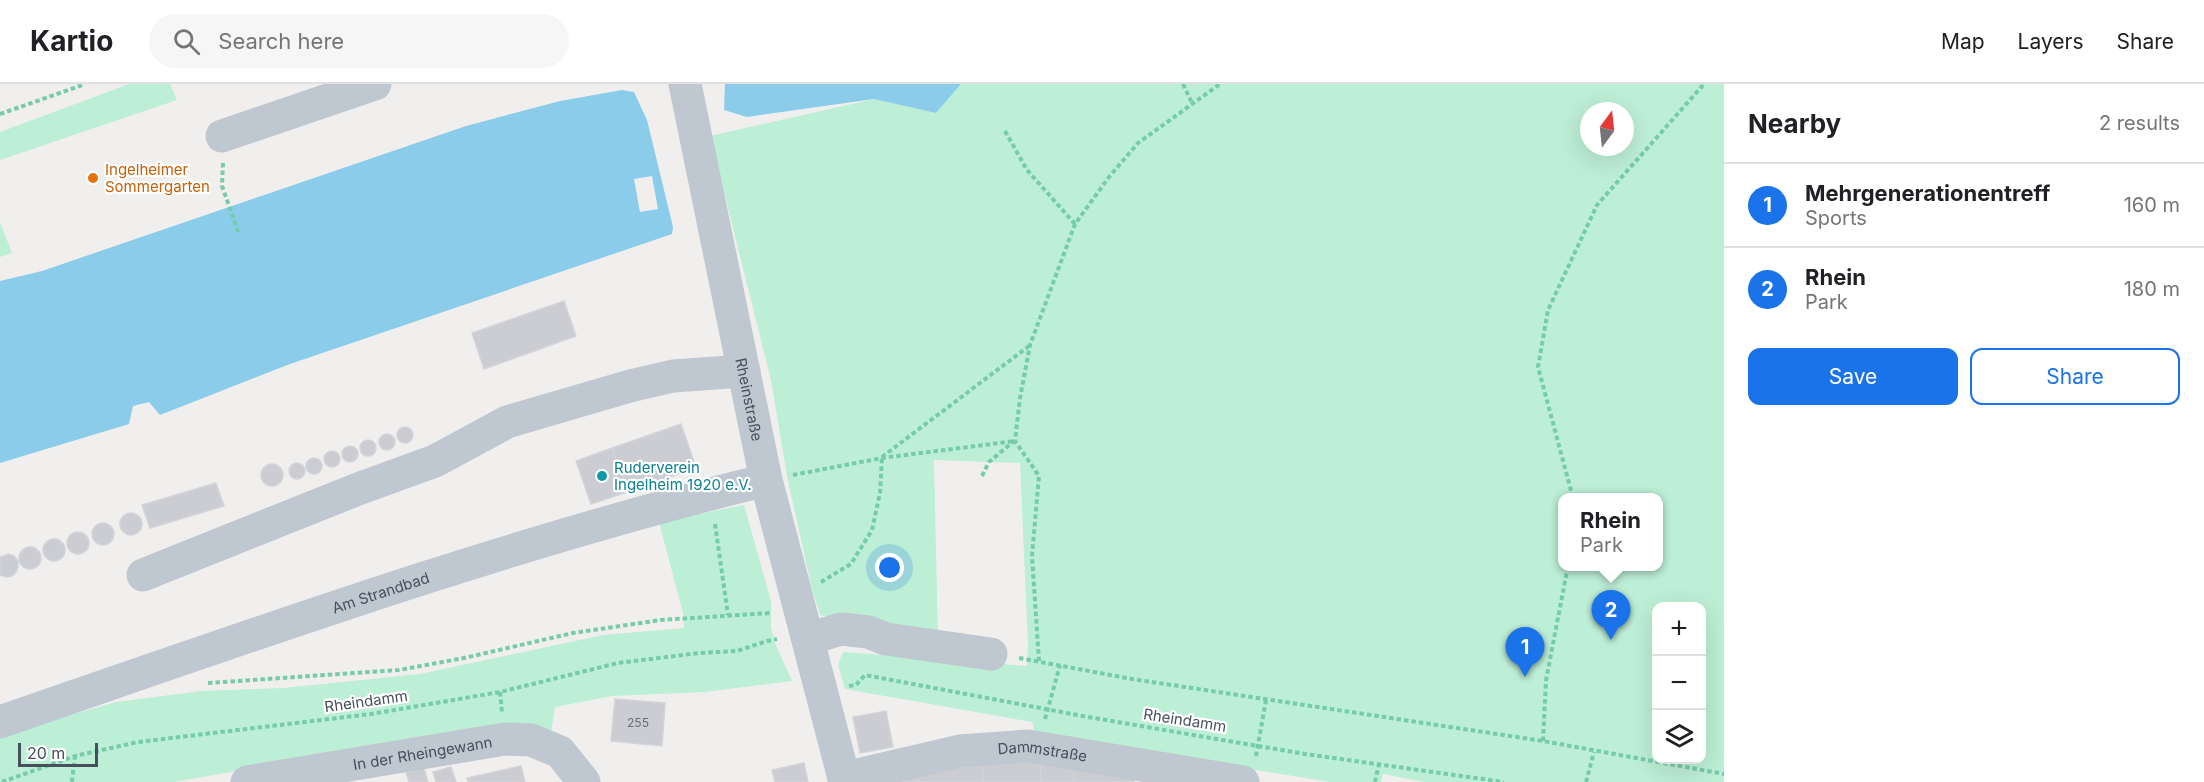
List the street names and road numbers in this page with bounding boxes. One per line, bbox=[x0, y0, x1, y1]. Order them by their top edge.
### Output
street label: Rheinstraße bbox=[732, 356, 767, 443]
street label: Am Strandbad bbox=[329, 568, 432, 617]
street label: Rheindamm bbox=[323, 686, 409, 716]
street label: Rheindamm bbox=[1142, 704, 1228, 736]
street label: In der Rheingewann bbox=[352, 732, 494, 774]
street label: Dammstraße bbox=[997, 736, 1089, 765]

